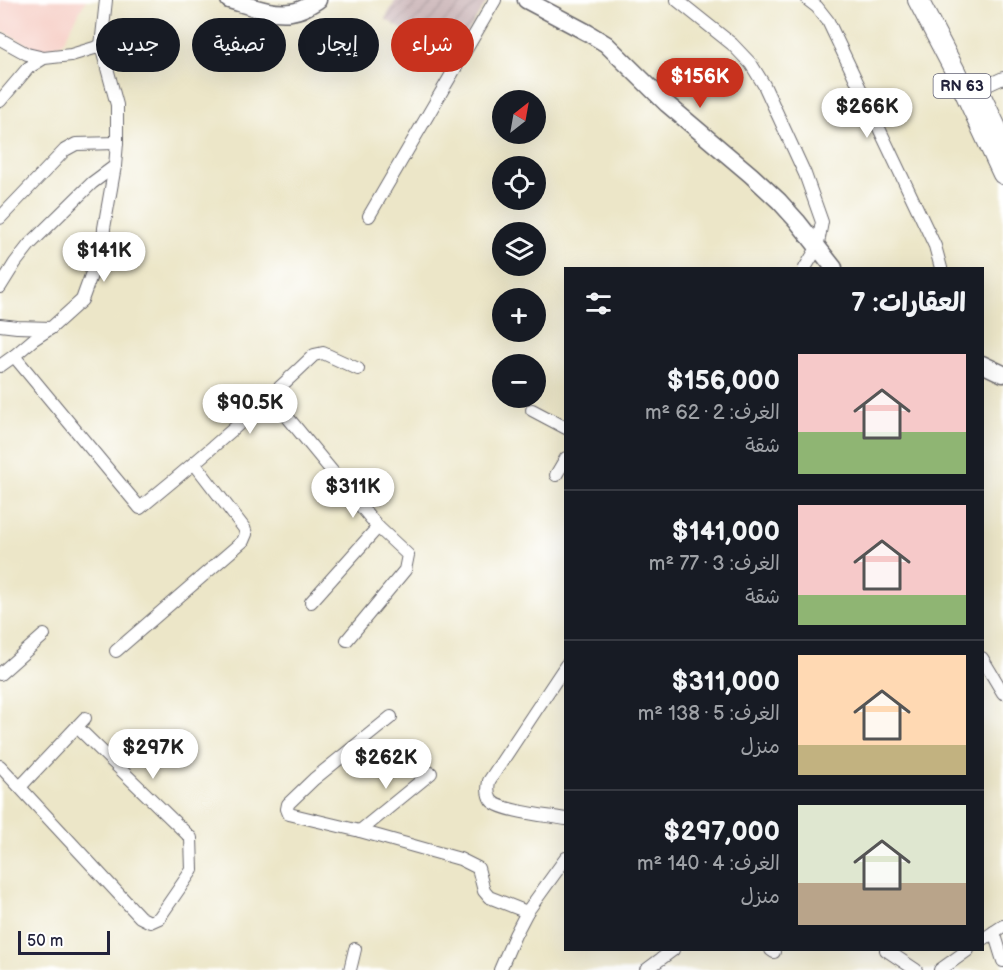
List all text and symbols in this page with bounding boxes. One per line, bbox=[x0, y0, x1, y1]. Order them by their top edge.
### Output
chip: جديد bbox=[96, 18, 180, 72]
chip: تصفية bbox=[192, 18, 286, 72]
chip: إيجار bbox=[298, 18, 379, 72]
chip: شراء bbox=[391, 18, 474, 72]
pin: $156K bbox=[658, 58, 742, 109]
text: $156K bbox=[671, 65, 729, 89]
road number: RN 63 bbox=[934, 74, 990, 98]
pin: $266K bbox=[825, 88, 909, 139]
north arrow bbox=[492, 90, 546, 144]
map controls bbox=[492, 90, 546, 408]
text: $266K bbox=[836, 95, 899, 119]
button: locate bbox=[492, 156, 546, 210]
button: layers bbox=[492, 222, 546, 276]
pin: $141K bbox=[62, 232, 146, 283]
text: $141K bbox=[77, 239, 132, 263]
icon: filters bbox=[582, 287, 615, 320]
button: + bbox=[492, 288, 546, 342]
text: العقارات: 7 bbox=[851, 288, 966, 319]
button: − bbox=[492, 354, 546, 408]
text: $156,000 bbox=[667, 366, 780, 397]
icon: home bbox=[846, 378, 918, 450]
pin: $90.5K bbox=[201, 384, 299, 435]
text: $90.5K bbox=[217, 391, 283, 415]
text: الغرف: 2 · 62 m² bbox=[645, 401, 780, 425]
text: شقة bbox=[745, 434, 780, 458]
pin: $311K bbox=[311, 468, 395, 519]
text: $311K bbox=[325, 475, 381, 499]
text: $141,000 bbox=[672, 517, 780, 548]
icon: home bbox=[846, 529, 918, 601]
text: الغرف: 3 · 77 m² bbox=[649, 552, 780, 576]
text: شقة bbox=[745, 585, 780, 609]
text: $311,000 bbox=[671, 667, 780, 698]
icon: home bbox=[846, 679, 918, 751]
text: الغرف: 5 · 138 m² bbox=[638, 702, 780, 726]
pin: $297K bbox=[111, 729, 195, 780]
text: منزل bbox=[741, 735, 780, 759]
text: $297K bbox=[122, 736, 184, 760]
pin: $262K bbox=[344, 739, 428, 790]
text: $262K bbox=[355, 746, 417, 770]
text: $297,000 bbox=[663, 817, 780, 848]
icon: home bbox=[846, 829, 918, 901]
text: الغرف: 4 · 140 m² bbox=[637, 852, 780, 876]
text: منزل bbox=[741, 885, 780, 909]
scale bar bbox=[18, 928, 110, 956]
text: 50 m bbox=[27, 932, 63, 951]

